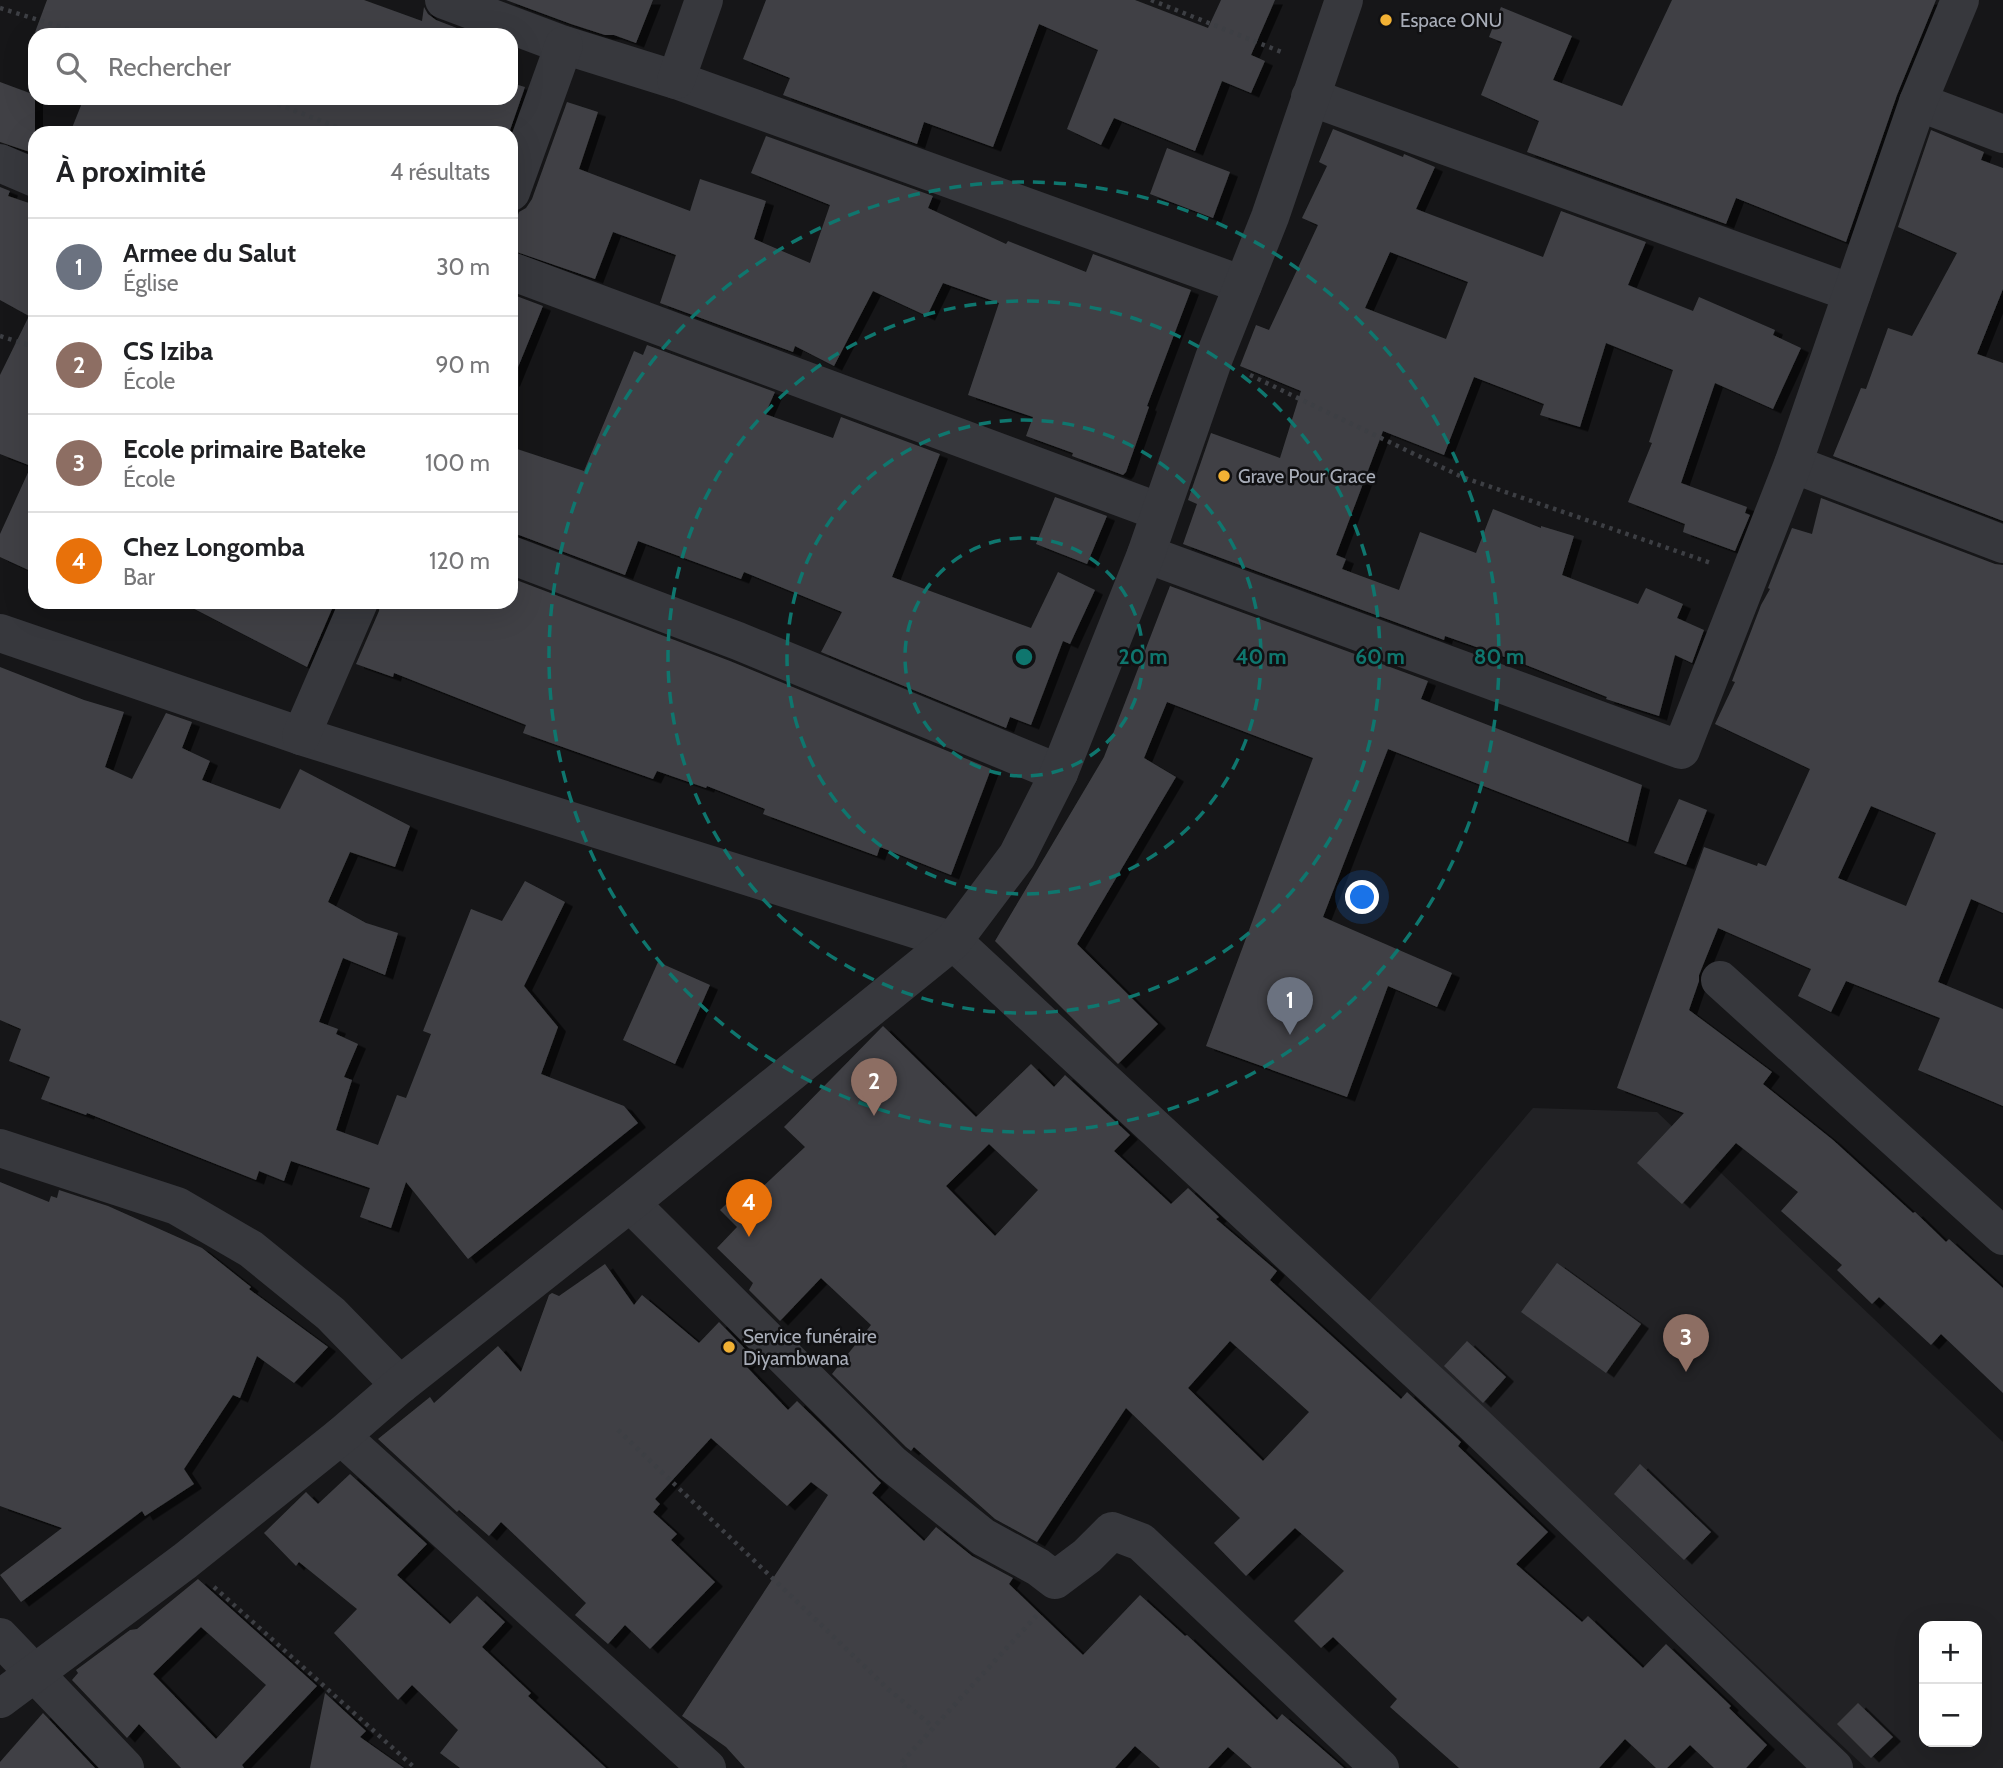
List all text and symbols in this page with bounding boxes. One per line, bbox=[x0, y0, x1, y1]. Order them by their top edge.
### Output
place label: Espace ONU bbox=[1400, 9, 1502, 32]
marker: Espace ONU bbox=[1378, 12, 1394, 28]
search box bbox=[28, 28, 518, 105]
icon: search bbox=[52, 48, 90, 86]
text: Rechercher bbox=[108, 51, 231, 83]
text: À proximité bbox=[56, 153, 206, 190]
text: 4 résultats bbox=[390, 158, 490, 186]
text: Armee du Salut bbox=[123, 237, 296, 269]
text: 1 bbox=[75, 253, 83, 281]
text: 30 m bbox=[436, 253, 490, 281]
text: Église bbox=[123, 269, 178, 297]
text: CS Iziba bbox=[123, 335, 213, 367]
text: 2 bbox=[73, 351, 85, 379]
text: 90 m bbox=[436, 351, 490, 379]
text: École bbox=[123, 367, 175, 395]
text: Ecole primaire Bateke bbox=[123, 433, 366, 465]
text: 3 bbox=[73, 449, 85, 477]
text: 100 m bbox=[425, 449, 490, 477]
text: École bbox=[123, 465, 175, 493]
place label: Grave Pour Grace bbox=[1238, 465, 1376, 488]
marker: Grave Pour Grace bbox=[1216, 468, 1232, 484]
text: Chez Longomba bbox=[123, 531, 305, 563]
text: 4 bbox=[72, 547, 86, 575]
text: 120 m bbox=[429, 547, 490, 575]
text: Bar bbox=[123, 563, 155, 591]
text: 20 m bbox=[1119, 644, 1167, 669]
text: 40 m bbox=[1236, 644, 1286, 669]
text: 60 m bbox=[1355, 644, 1405, 669]
text: 80 m bbox=[1474, 644, 1524, 669]
centre of rings bbox=[1012, 645, 1036, 669]
your location bbox=[1345, 880, 1379, 914]
pin: 1 bbox=[1267, 977, 1313, 1035]
pin: 2 bbox=[851, 1058, 897, 1116]
pin: 4 bbox=[726, 1179, 772, 1237]
pin: 3 bbox=[1663, 1314, 1709, 1372]
place label: Service funéraire Diyambwana bbox=[743, 1325, 877, 1370]
marker: Service funéraire Diyambwana bbox=[721, 1339, 737, 1355]
map controls bbox=[1919, 1621, 1982, 1747]
button: + bbox=[1919, 1621, 1982, 1684]
button: − bbox=[1919, 1684, 1982, 1747]

